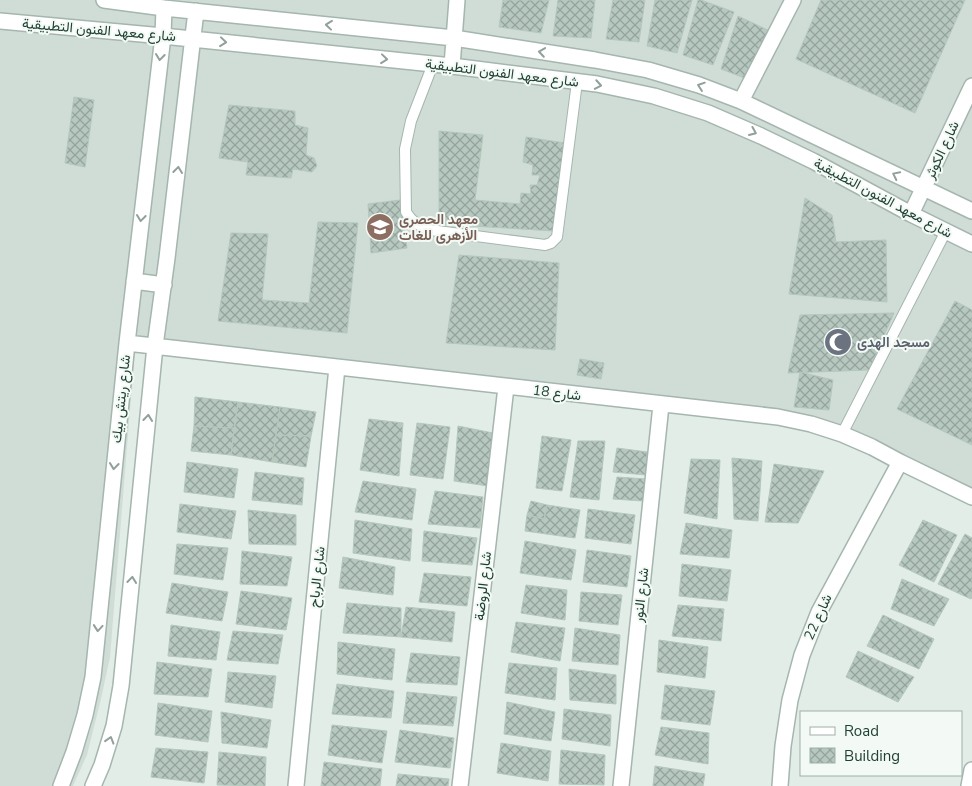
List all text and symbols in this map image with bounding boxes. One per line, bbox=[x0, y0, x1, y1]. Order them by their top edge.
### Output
street label: شارع معهد الفنون التطبيقية bbox=[21, 14, 177, 47]
one-way arrow bbox=[325, 20, 333, 31]
one-way arrow bbox=[219, 36, 227, 47]
one-way arrow bbox=[538, 48, 547, 58]
one-way arrow bbox=[155, 53, 166, 61]
one-way arrow bbox=[381, 53, 389, 64]
street label: شارع معهد الفنون التطبيقية bbox=[424, 54, 580, 93]
one-way arrow bbox=[593, 79, 602, 89]
one-way arrow bbox=[697, 82, 706, 92]
street label: شارع الكوثر bbox=[920, 118, 965, 183]
one-way arrow bbox=[748, 126, 757, 136]
street label: شارع معهد الفنون التطبيقية bbox=[810, 153, 956, 244]
one-way arrow bbox=[172, 166, 183, 174]
one-way arrow bbox=[892, 171, 901, 182]
place label: معهد الحصرى الأزهرى للغات bbox=[399, 210, 478, 245]
school or university icon: معهد الحصرى الأزهرى للغات bbox=[365, 212, 395, 242]
one-way arrow bbox=[136, 214, 147, 222]
mosque icon: مسجد الهدى bbox=[823, 327, 853, 357]
place label: مسجد الهدى bbox=[857, 333, 930, 352]
street label: شارع ريتش بيك bbox=[107, 354, 136, 444]
street label: شارع 18 bbox=[532, 381, 582, 406]
one-way arrow bbox=[142, 414, 153, 422]
one-way arrow bbox=[109, 463, 120, 471]
street label: شارع الرباح bbox=[304, 546, 331, 609]
street label: شارع الروضة bbox=[470, 550, 497, 622]
street label: شارع النور bbox=[629, 567, 654, 624]
one-way arrow bbox=[126, 575, 137, 583]
street label: شارع 22 bbox=[799, 591, 837, 643]
one-way arrow bbox=[92, 624, 103, 632]
legend bbox=[800, 711, 962, 776]
text: Road bbox=[844, 721, 879, 741]
one-way arrow bbox=[104, 737, 114, 745]
text: Building bbox=[844, 746, 900, 766]

